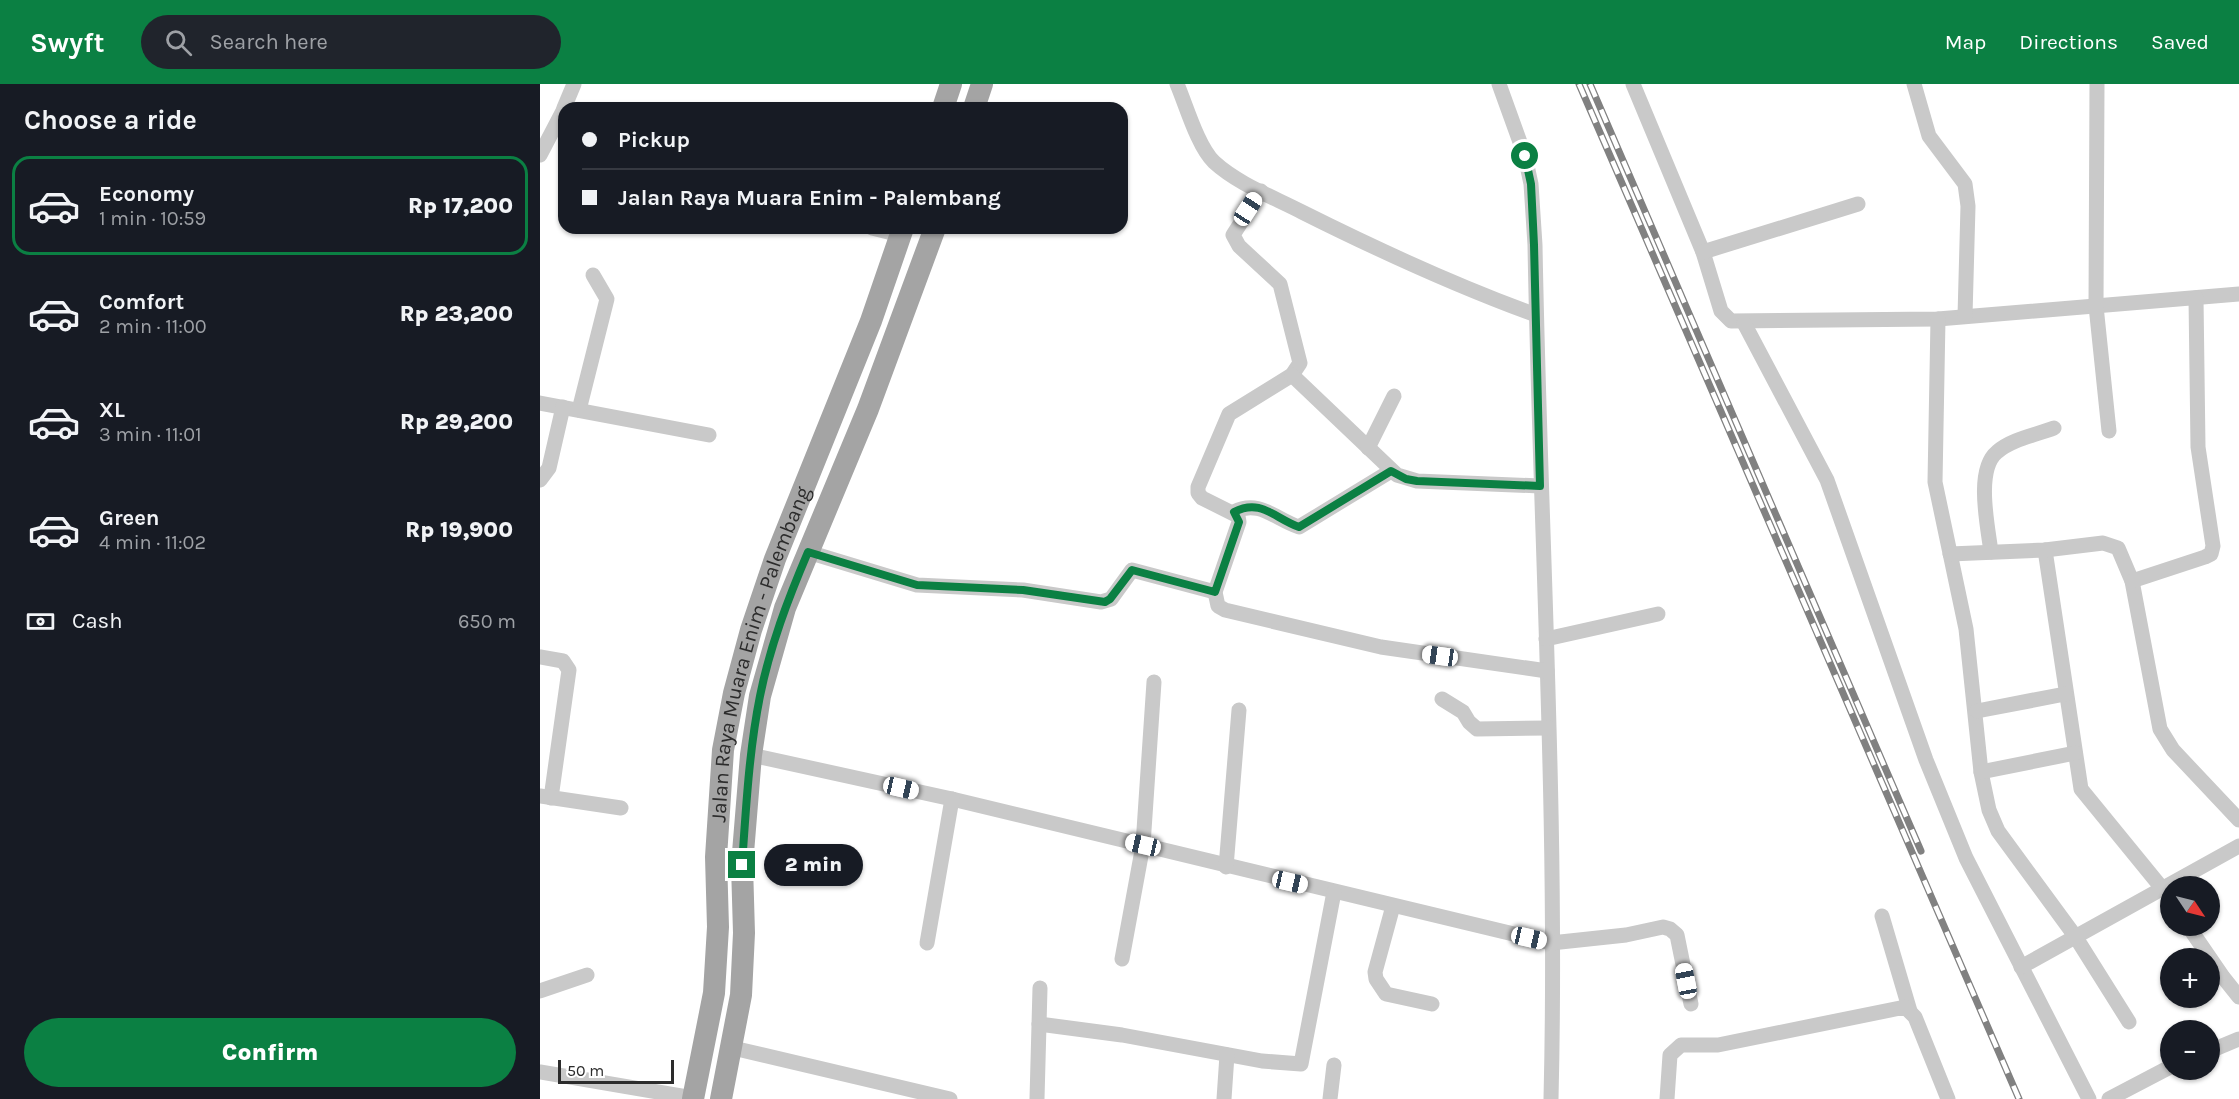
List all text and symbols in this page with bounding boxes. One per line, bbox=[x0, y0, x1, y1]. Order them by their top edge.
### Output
search box bbox=[141, 15, 561, 69]
text: Swyft bbox=[30, 26, 105, 59]
icon: search bbox=[162, 26, 195, 59]
text: Search here bbox=[210, 29, 328, 55]
text: Map bbox=[1945, 30, 1986, 54]
text: Directions bbox=[2019, 30, 2118, 54]
text: Saved bbox=[2151, 30, 2209, 54]
text: Choose a ride bbox=[24, 104, 197, 136]
text: Pickup bbox=[618, 127, 690, 153]
route start bbox=[1511, 142, 1538, 169]
icon: car bbox=[27, 179, 81, 233]
text: Economy bbox=[99, 181, 194, 207]
text: Jalan Raya Muara Enim - Palembang bbox=[618, 185, 1001, 211]
car bbox=[1231, 189, 1265, 229]
text: Rp 17,200 bbox=[408, 193, 513, 219]
text: 1 min · 10:59 bbox=[99, 207, 206, 230]
icon: car bbox=[27, 287, 81, 341]
text: Comfort bbox=[99, 289, 184, 315]
text: Rp 23,200 bbox=[400, 301, 513, 327]
text: 2 min · 11:00 bbox=[99, 315, 207, 338]
icon: car bbox=[27, 395, 81, 449]
text: XL bbox=[99, 397, 125, 423]
text: Rp 29,200 bbox=[400, 409, 513, 435]
text: 3 min · 11:01 bbox=[99, 423, 202, 446]
street label: Jalan Raya Muara Enim - Palembang bbox=[706, 483, 815, 823]
icon: car bbox=[27, 503, 81, 557]
text: Green bbox=[99, 505, 160, 531]
text: Rp 19,900 bbox=[405, 517, 513, 543]
text: 4 min · 11:02 bbox=[99, 531, 206, 554]
icon: cash bbox=[24, 605, 57, 638]
text: Cash bbox=[72, 608, 122, 634]
text: 650 m bbox=[458, 610, 516, 633]
car bbox=[1421, 645, 1459, 667]
car bbox=[881, 775, 921, 801]
car bbox=[1123, 832, 1163, 858]
callout: 2 min bbox=[763, 844, 862, 886]
route end bbox=[728, 851, 755, 878]
text: 2 min bbox=[785, 853, 842, 876]
car bbox=[1270, 869, 1310, 895]
north arrow bbox=[2160, 876, 2220, 936]
map controls bbox=[2160, 876, 2220, 1080]
car bbox=[1509, 925, 1549, 951]
button: + bbox=[2160, 948, 2220, 1008]
car bbox=[1674, 962, 1698, 1000]
button: Confirm bbox=[24, 1018, 516, 1087]
button: − bbox=[2160, 1020, 2220, 1080]
scale bar bbox=[558, 1057, 674, 1084]
text: 50 m bbox=[567, 1061, 604, 1080]

